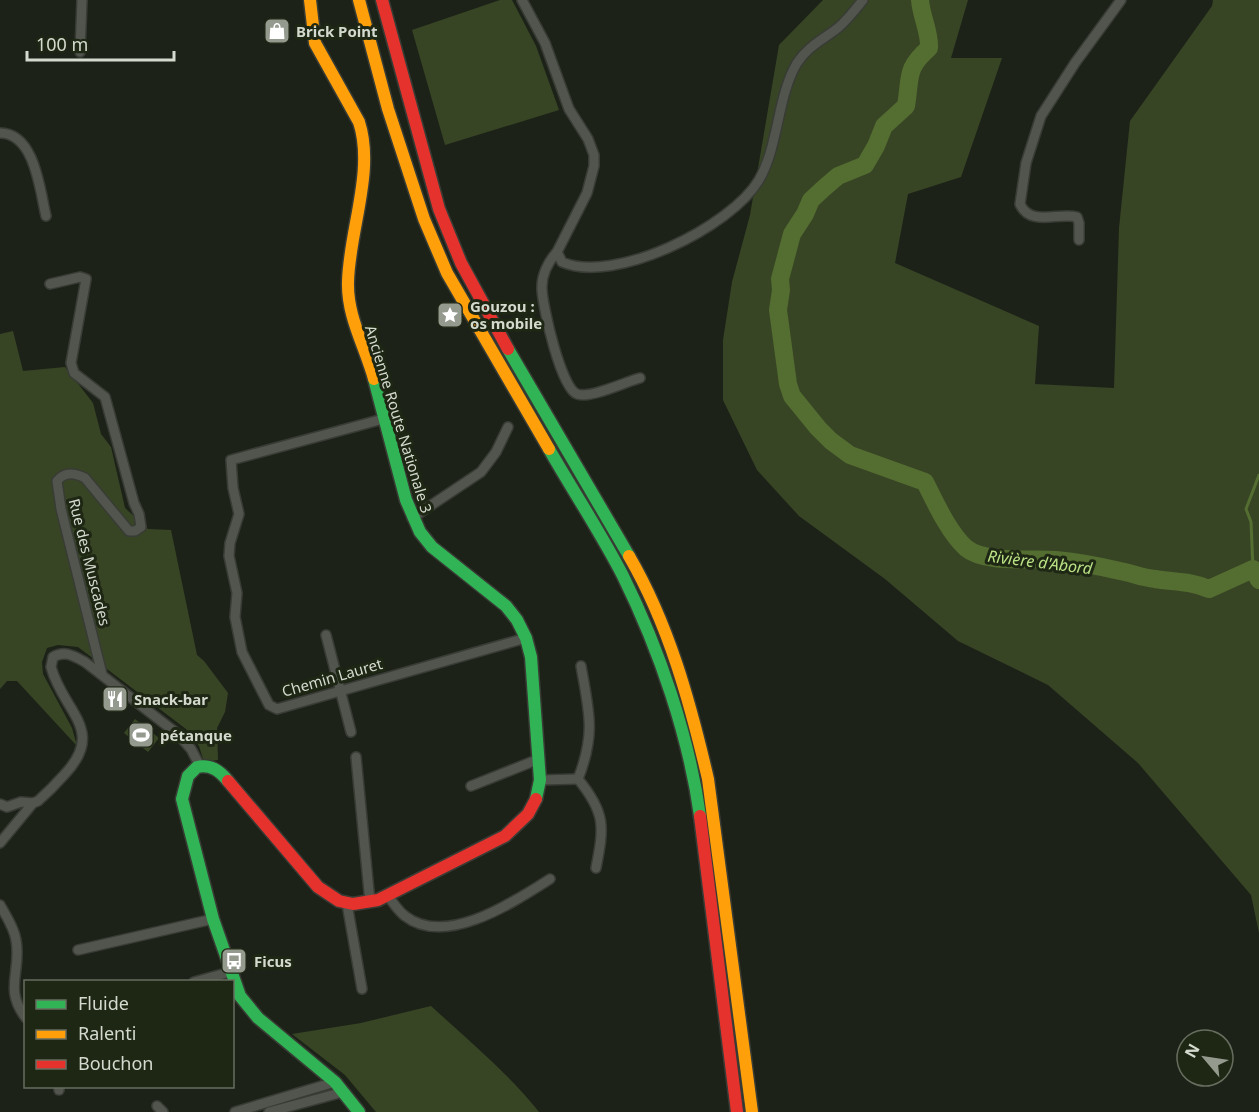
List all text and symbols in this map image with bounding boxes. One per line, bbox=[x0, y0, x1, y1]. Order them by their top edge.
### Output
shop icon: Brick Point bbox=[262, 16, 292, 46]
place label: Brick Point bbox=[296, 21, 378, 41]
scale bar bbox=[27, 24, 174, 62]
text: 100 m bbox=[36, 32, 88, 56]
place label: Gouzou : os mobile bbox=[470, 296, 542, 333]
place icon: Gouzou : os mobile bbox=[435, 300, 465, 330]
street label: Ancienne Route Nationale 3 bbox=[361, 323, 437, 515]
street label: Rue des Muscades bbox=[65, 496, 115, 628]
water label: Rivière d'Abord bbox=[986, 545, 1094, 579]
street label: Chemin Lauret bbox=[279, 653, 385, 701]
restaurant icon: Snack-bar bbox=[100, 684, 130, 714]
place label: Snack-bar bbox=[134, 689, 208, 709]
sports icon: pétanque bbox=[126, 720, 156, 750]
place label: pétanque bbox=[160, 725, 232, 745]
bus stop icon: Ficus bbox=[219, 946, 249, 976]
place label: Ficus bbox=[254, 951, 292, 971]
legend bbox=[24, 980, 234, 1088]
text: Fluide bbox=[78, 991, 129, 1015]
text: Ralenti bbox=[78, 1021, 136, 1045]
north arrow bbox=[1175, 1028, 1235, 1088]
text: N bbox=[1179, 1040, 1205, 1062]
text: Bouchon bbox=[78, 1051, 154, 1075]

